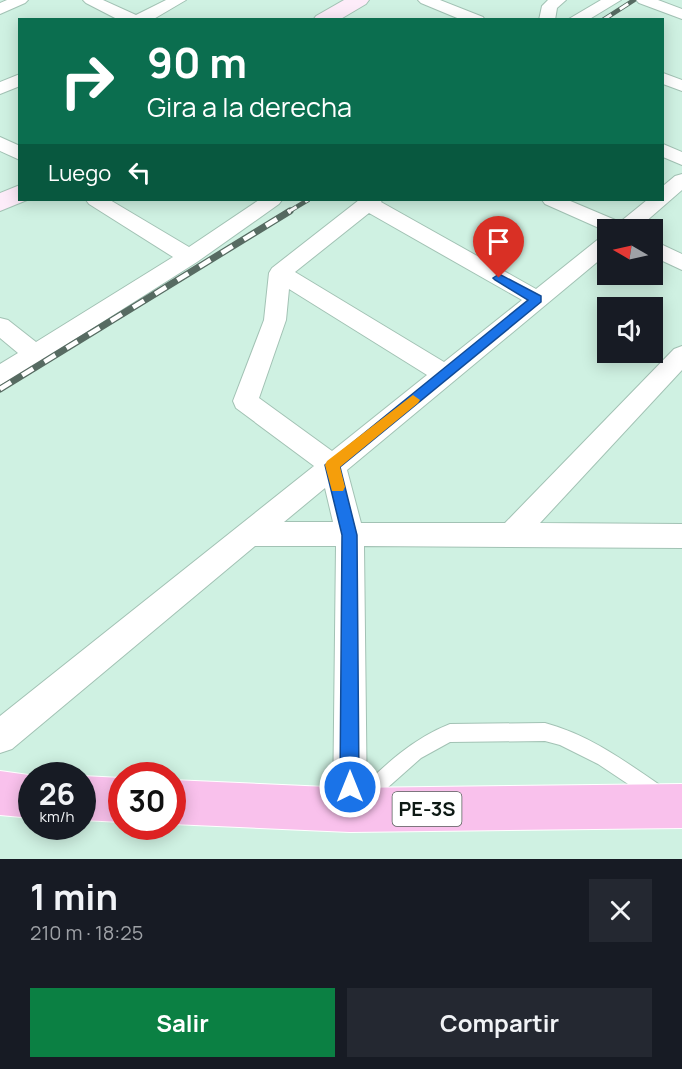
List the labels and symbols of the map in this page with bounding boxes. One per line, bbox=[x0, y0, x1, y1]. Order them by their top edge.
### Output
pin bbox=[473, 216, 524, 278]
north arrow bbox=[597, 219, 663, 285]
position arrow bbox=[318, 755, 382, 819]
speed limit sign: 30 bbox=[108, 762, 186, 840]
road number: PE-3S bbox=[392, 792, 462, 826]

